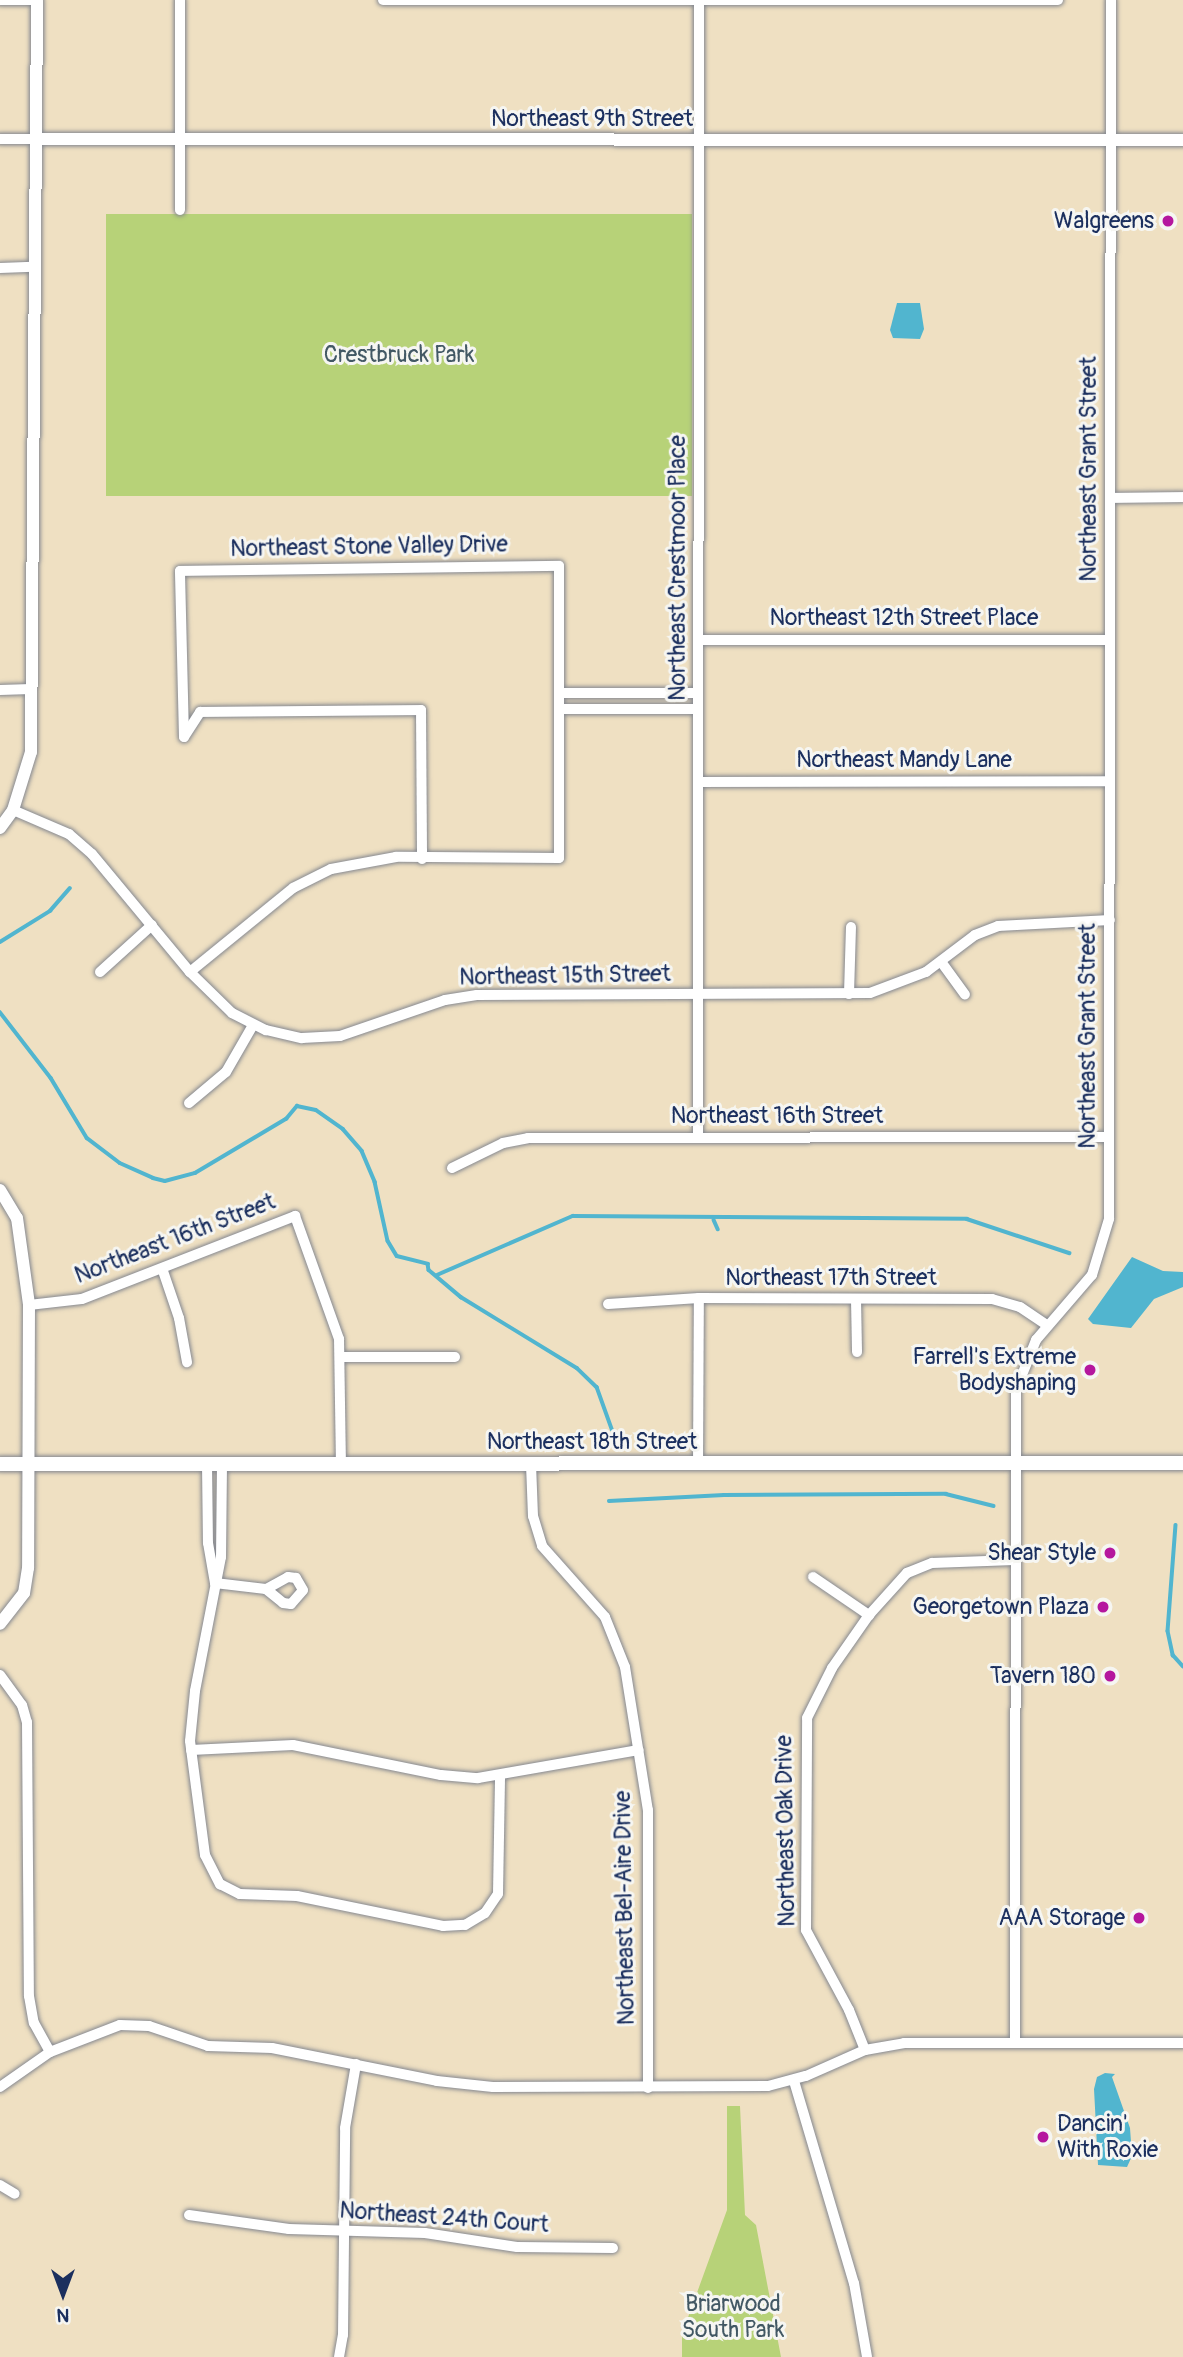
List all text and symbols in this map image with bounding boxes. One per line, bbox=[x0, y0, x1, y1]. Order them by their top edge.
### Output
street label: Northeast 9th Street bbox=[491, 105, 693, 133]
place label: Walgreens bbox=[1054, 207, 1154, 235]
marker: Walgreens bbox=[1160, 213, 1176, 229]
park label: Crestbruck Park bbox=[324, 341, 474, 369]
street label: Northeast Grant Street bbox=[1075, 356, 1103, 582]
street label: Northeast Crestmoor Place bbox=[664, 435, 692, 701]
street label: Northeast Stone Valley Drive bbox=[230, 531, 508, 563]
street label: Northeast 12th Street Place bbox=[770, 604, 1038, 632]
street label: Northeast Mandy Lane bbox=[796, 746, 1012, 774]
street label: Northeast Grant Street bbox=[1074, 923, 1102, 1149]
street label: Northeast 15th Street bbox=[459, 960, 671, 992]
street label: Northeast 16th Street bbox=[671, 1102, 883, 1130]
street label: Northeast 16th Street bbox=[71, 1188, 279, 1290]
street label: Northeast 17th Street bbox=[725, 1264, 937, 1292]
place label: Farrell's Extreme Bodyshaping bbox=[913, 1343, 1076, 1397]
marker: Farrell's Extreme Bodyshaping bbox=[1082, 1362, 1098, 1378]
street label: Northeast 18th Street bbox=[487, 1428, 697, 1456]
place label: Shear Style bbox=[987, 1539, 1096, 1567]
marker: Shear Style bbox=[1102, 1545, 1118, 1561]
place label: Georgetown Plaza bbox=[912, 1593, 1089, 1621]
marker: Georgetown Plaza bbox=[1095, 1599, 1111, 1615]
place label: Tavern 180 bbox=[990, 1662, 1096, 1690]
marker: Tavern 180 bbox=[1102, 1668, 1118, 1684]
street label: Northeast Oak Drive bbox=[771, 1735, 801, 1927]
street label: Northeast Bel-Aire Drive bbox=[609, 1790, 641, 2026]
place label: AAA Storage bbox=[998, 1904, 1125, 1932]
marker: AAA Storage bbox=[1131, 1910, 1147, 1926]
place label: Dancin' With Roxie bbox=[1057, 2110, 1158, 2164]
marker: Dancin' With Roxie bbox=[1035, 2129, 1051, 2145]
street label: Northeast 24th Court bbox=[339, 2197, 549, 2239]
north arrow bbox=[28, 2259, 98, 2329]
park label: Briarwood South Park bbox=[682, 2290, 784, 2344]
text: N bbox=[57, 2303, 69, 2327]

